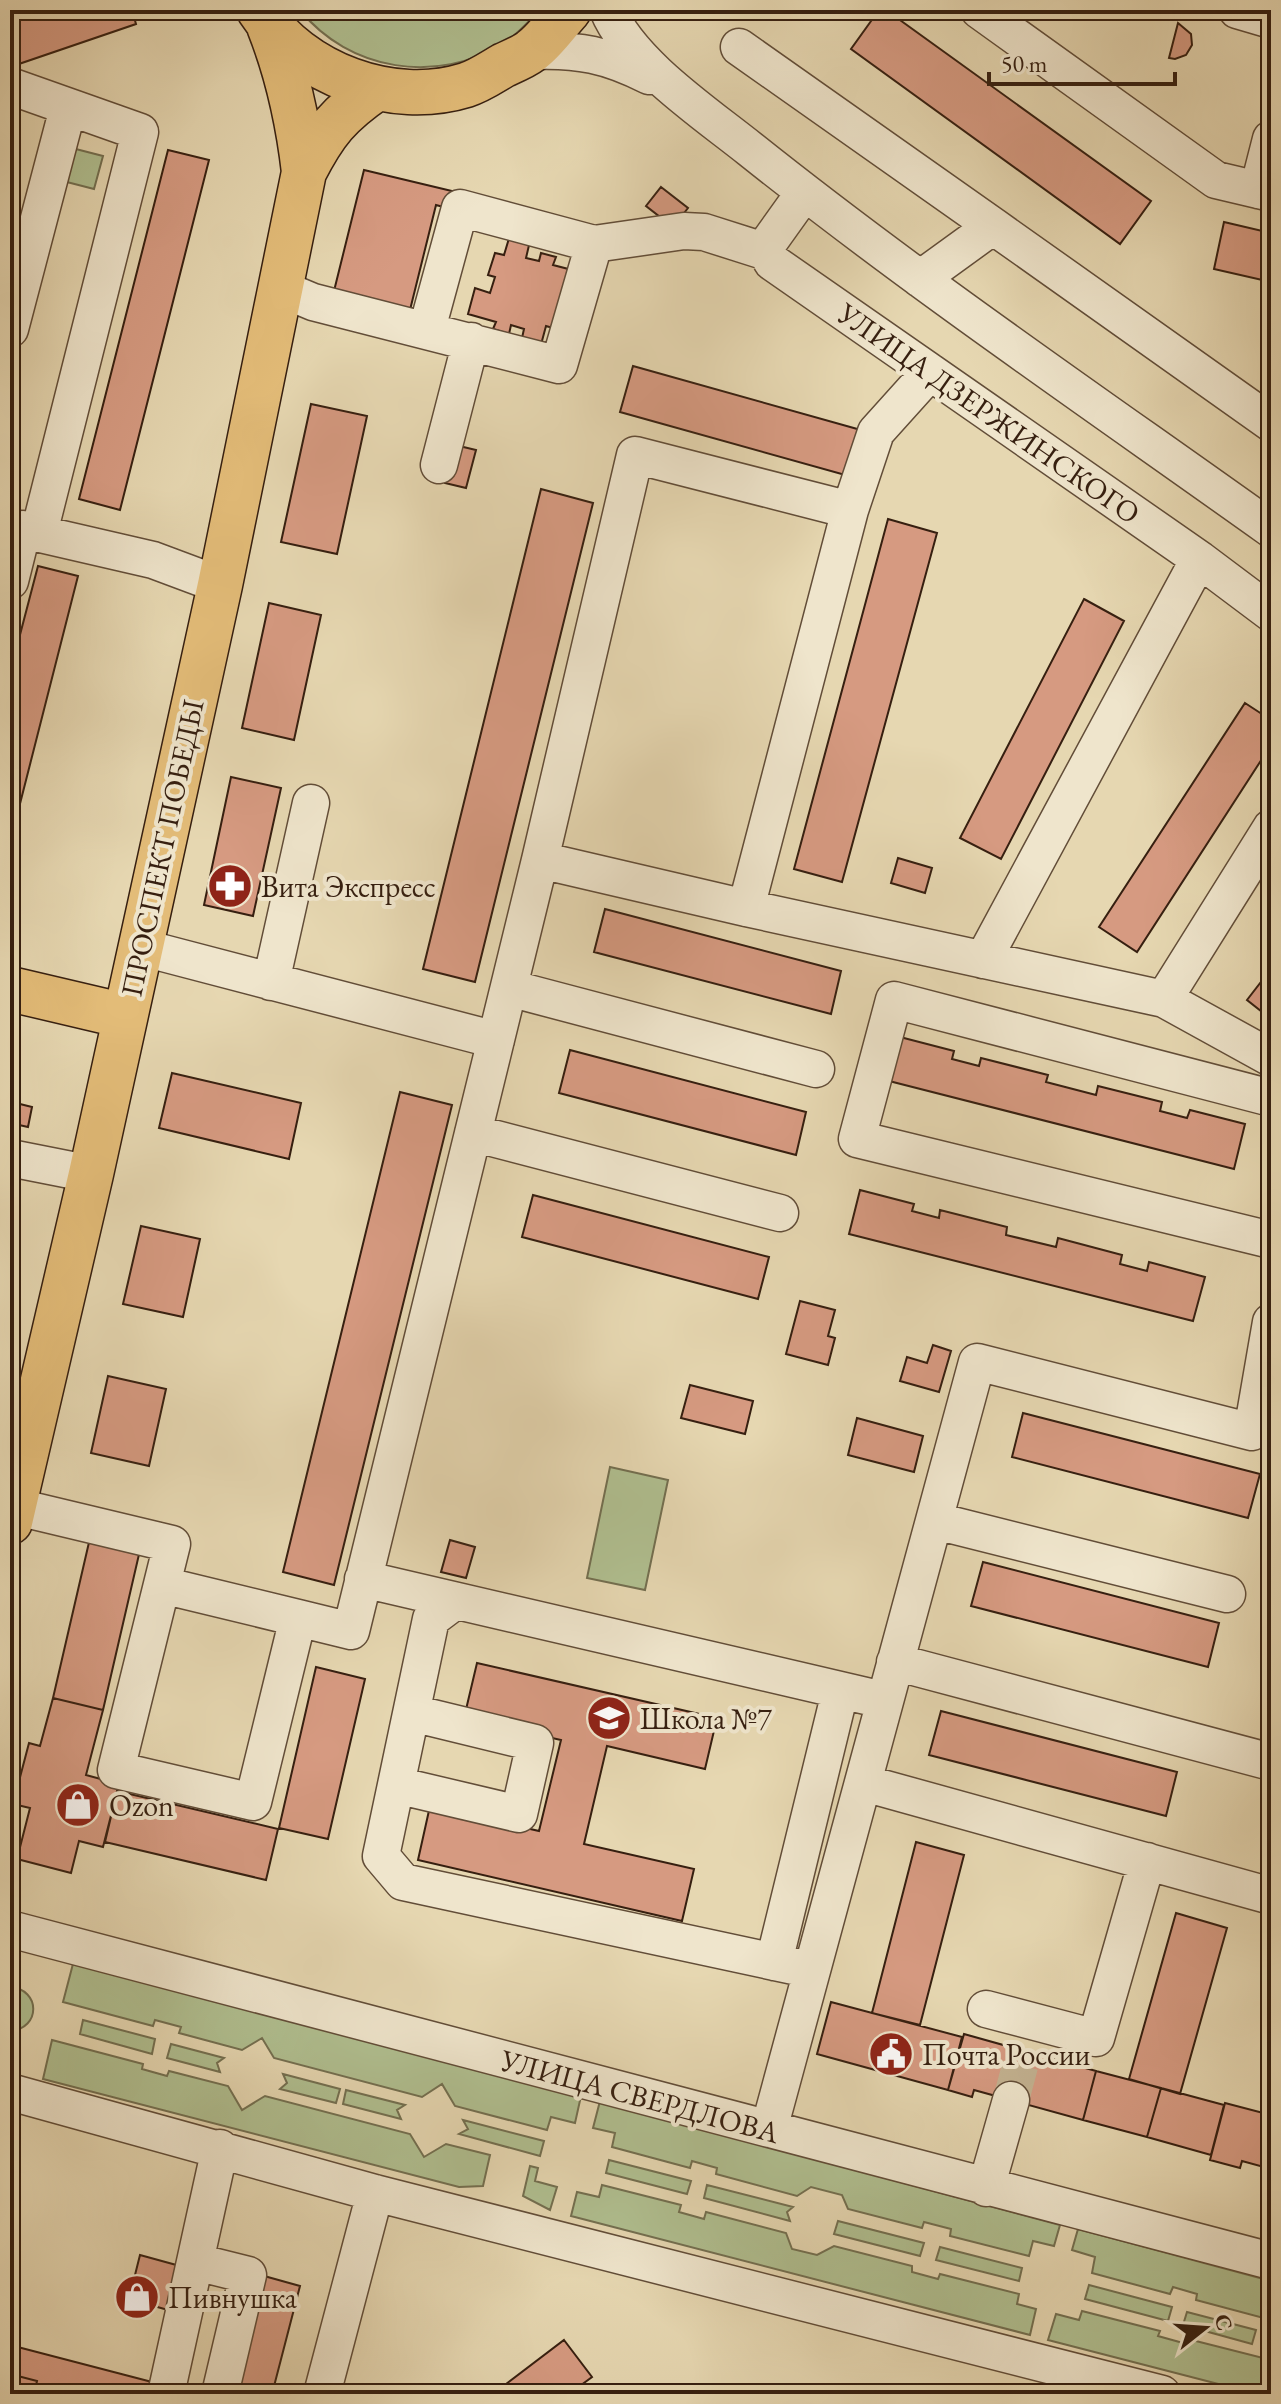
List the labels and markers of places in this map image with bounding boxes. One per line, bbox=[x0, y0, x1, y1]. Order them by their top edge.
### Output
pharmacy icon: Вита Экспресс bbox=[206, 862, 254, 910]
place label: Вита Экспресс bbox=[261, 867, 436, 906]
school or university icon: Школа №7 bbox=[585, 1694, 633, 1742]
place label: Школа №7 bbox=[640, 1699, 772, 1738]
shop icon: Ozon bbox=[54, 1781, 102, 1829]
place label: Ozon bbox=[109, 1786, 174, 1825]
public building icon: Почта России bbox=[867, 2030, 915, 2078]
place label: Почта России bbox=[922, 2035, 1091, 2074]
shop icon: Пивнушка bbox=[113, 2273, 161, 2321]
place label: Пивнушка bbox=[168, 2278, 297, 2317]

